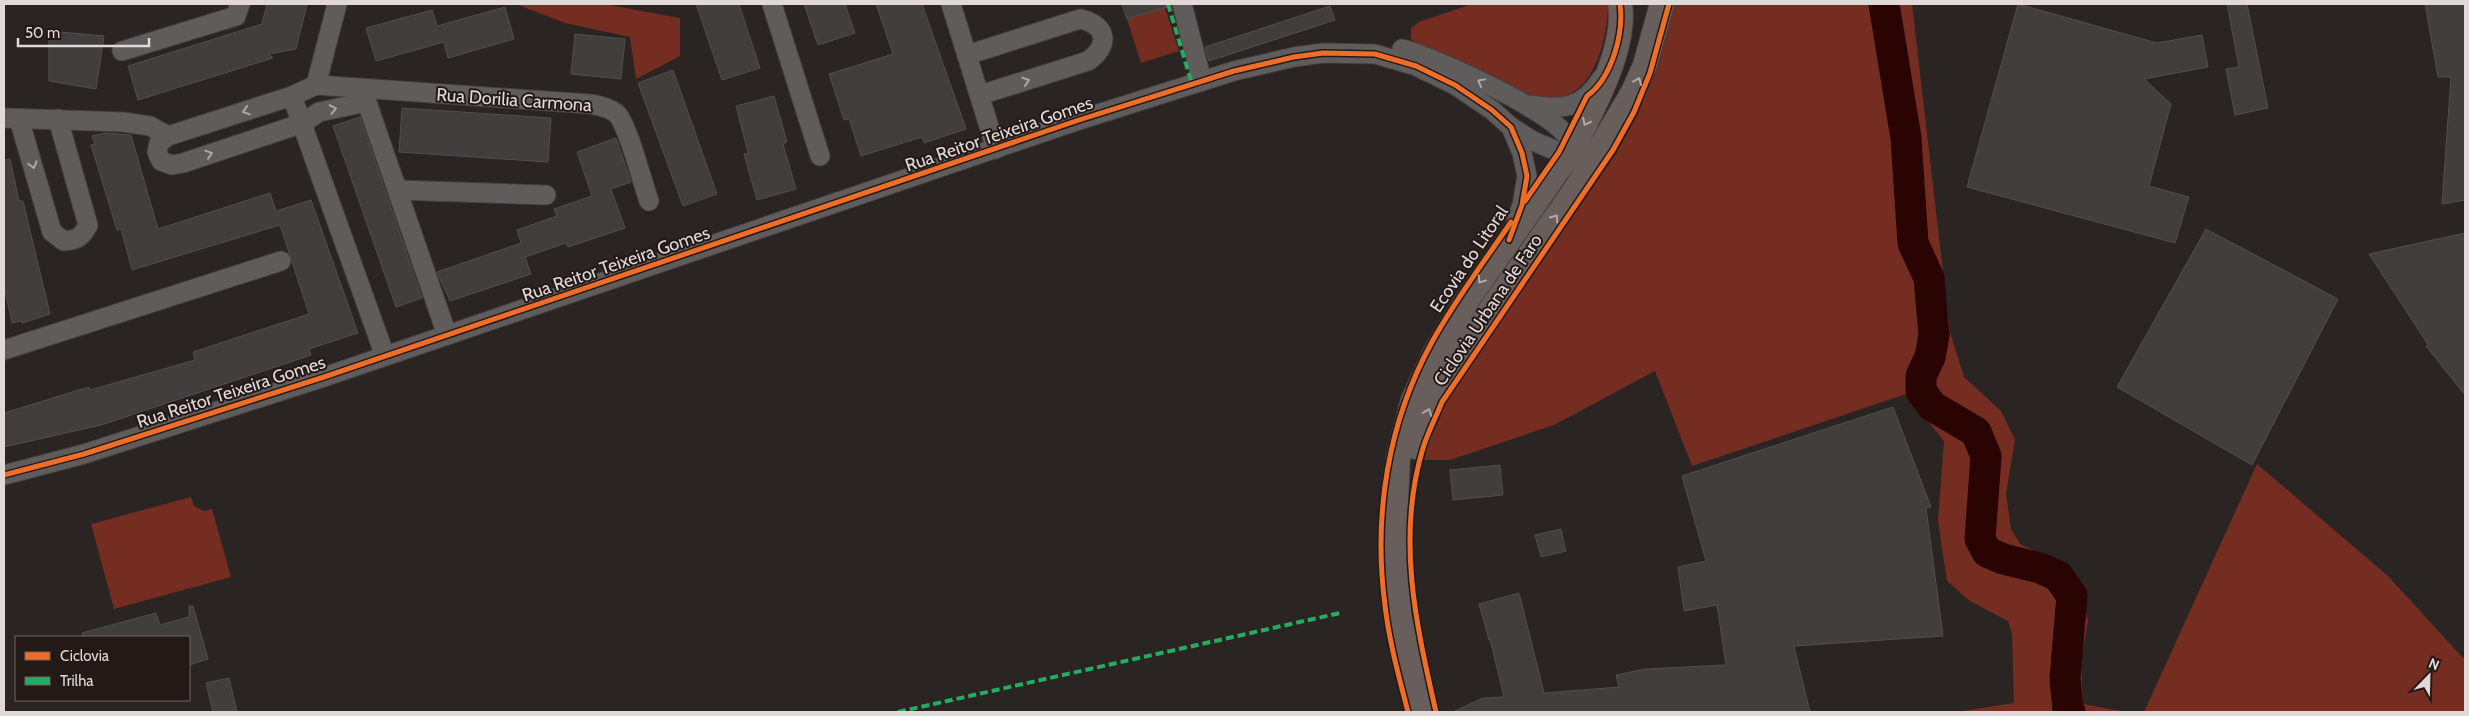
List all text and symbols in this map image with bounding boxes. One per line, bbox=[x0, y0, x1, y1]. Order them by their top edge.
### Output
scale bar bbox=[18, 15, 149, 47]
text: 50 m bbox=[25, 24, 60, 42]
one-way arrow bbox=[1021, 76, 1030, 86]
one-way arrow bbox=[1632, 77, 1642, 86]
one-way arrow bbox=[1477, 78, 1486, 88]
street label: Rua Dorilia Carmona bbox=[436, 84, 593, 116]
street label: Rua Reitor Teixeira Gomes bbox=[902, 92, 1096, 176]
one-way arrow bbox=[329, 104, 338, 115]
one-way arrow bbox=[242, 105, 250, 115]
one-way arrow bbox=[1582, 117, 1592, 126]
one-way arrow bbox=[205, 150, 213, 160]
one-way arrow bbox=[27, 161, 37, 169]
street label: Ecovia do Litoral bbox=[1425, 201, 1513, 317]
one-way arrow bbox=[1549, 214, 1558, 224]
street label: Rua Reitor Teixeira Gomes bbox=[519, 222, 713, 306]
street label: Ciclovia Urbana de Faro bbox=[1429, 230, 1547, 390]
one-way arrow bbox=[1479, 274, 1487, 283]
street label: Rua Reitor Teixeira Gomes bbox=[134, 351, 328, 433]
one-way arrow bbox=[1422, 409, 1432, 417]
legend bbox=[15, 636, 190, 701]
text: Ciclovia bbox=[60, 647, 110, 665]
north arrow bbox=[2404, 651, 2454, 701]
text: N bbox=[2426, 654, 2442, 674]
text: Trilha bbox=[60, 672, 94, 690]

